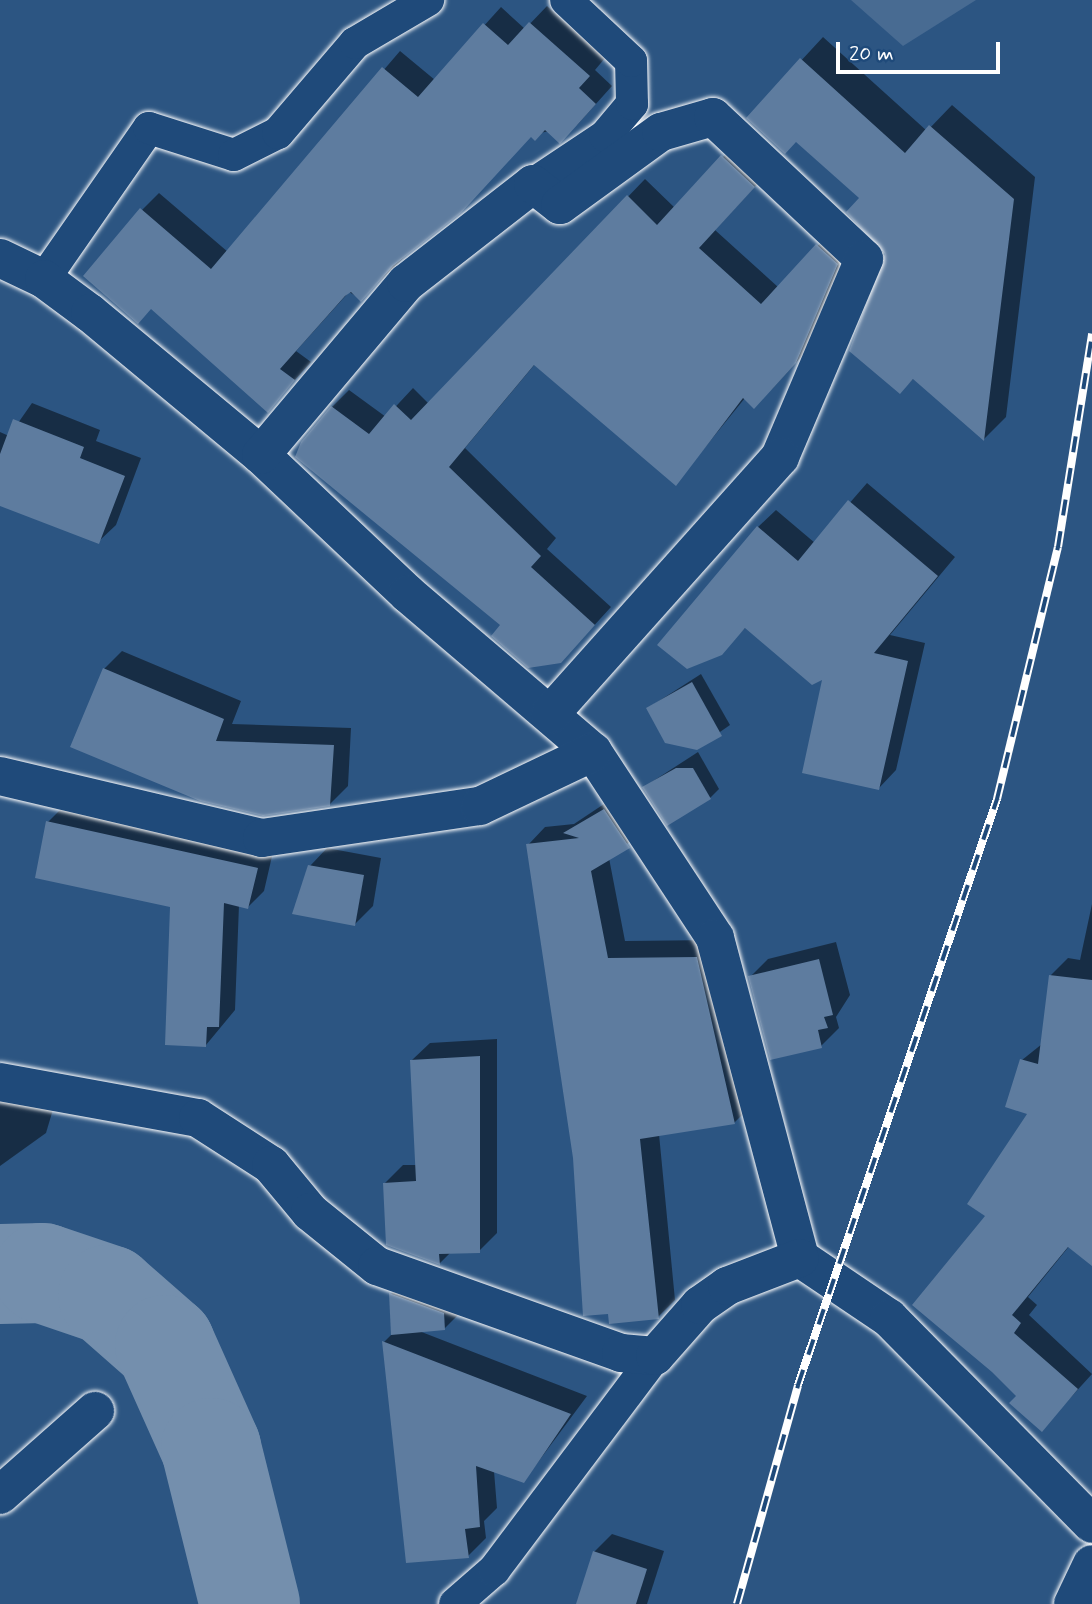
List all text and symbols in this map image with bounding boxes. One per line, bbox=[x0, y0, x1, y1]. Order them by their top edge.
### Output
scale bar bbox=[840, 28, 1004, 72]
text: 20 m bbox=[849, 40, 894, 68]

